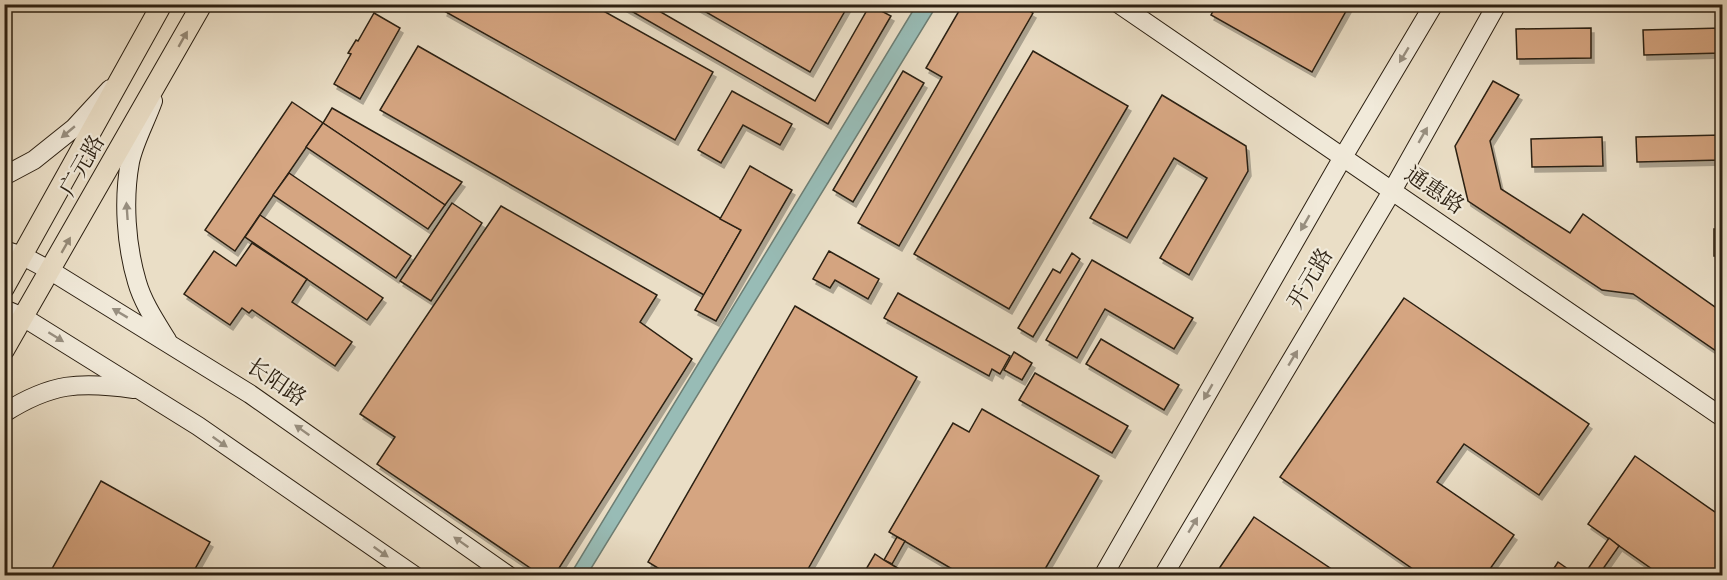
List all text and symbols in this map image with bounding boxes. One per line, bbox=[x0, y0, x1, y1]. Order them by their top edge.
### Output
one-way arrow bbox=[178, 30, 188, 47]
one-way arrow bbox=[1399, 47, 1410, 63]
one-way arrow bbox=[60, 126, 76, 139]
one-way arrow bbox=[1418, 126, 1428, 143]
street label: 广元路 bbox=[54, 130, 112, 202]
street label: 通惠路 bbox=[1399, 161, 1469, 221]
one-way arrow bbox=[123, 201, 132, 220]
one-way arrow bbox=[1300, 214, 1310, 231]
one-way arrow bbox=[61, 236, 71, 253]
street label: 开元路 bbox=[1282, 243, 1340, 315]
one-way arrow bbox=[111, 308, 128, 319]
one-way arrow bbox=[48, 331, 64, 342]
one-way arrow bbox=[1287, 350, 1298, 366]
street label: 长阳路 bbox=[241, 353, 311, 413]
one-way arrow bbox=[1203, 384, 1213, 401]
one-way arrow bbox=[294, 424, 310, 436]
one-way arrow bbox=[212, 436, 229, 447]
one-way arrow bbox=[1188, 516, 1198, 533]
one-way arrow bbox=[453, 537, 469, 548]
one-way arrow bbox=[373, 546, 389, 557]

